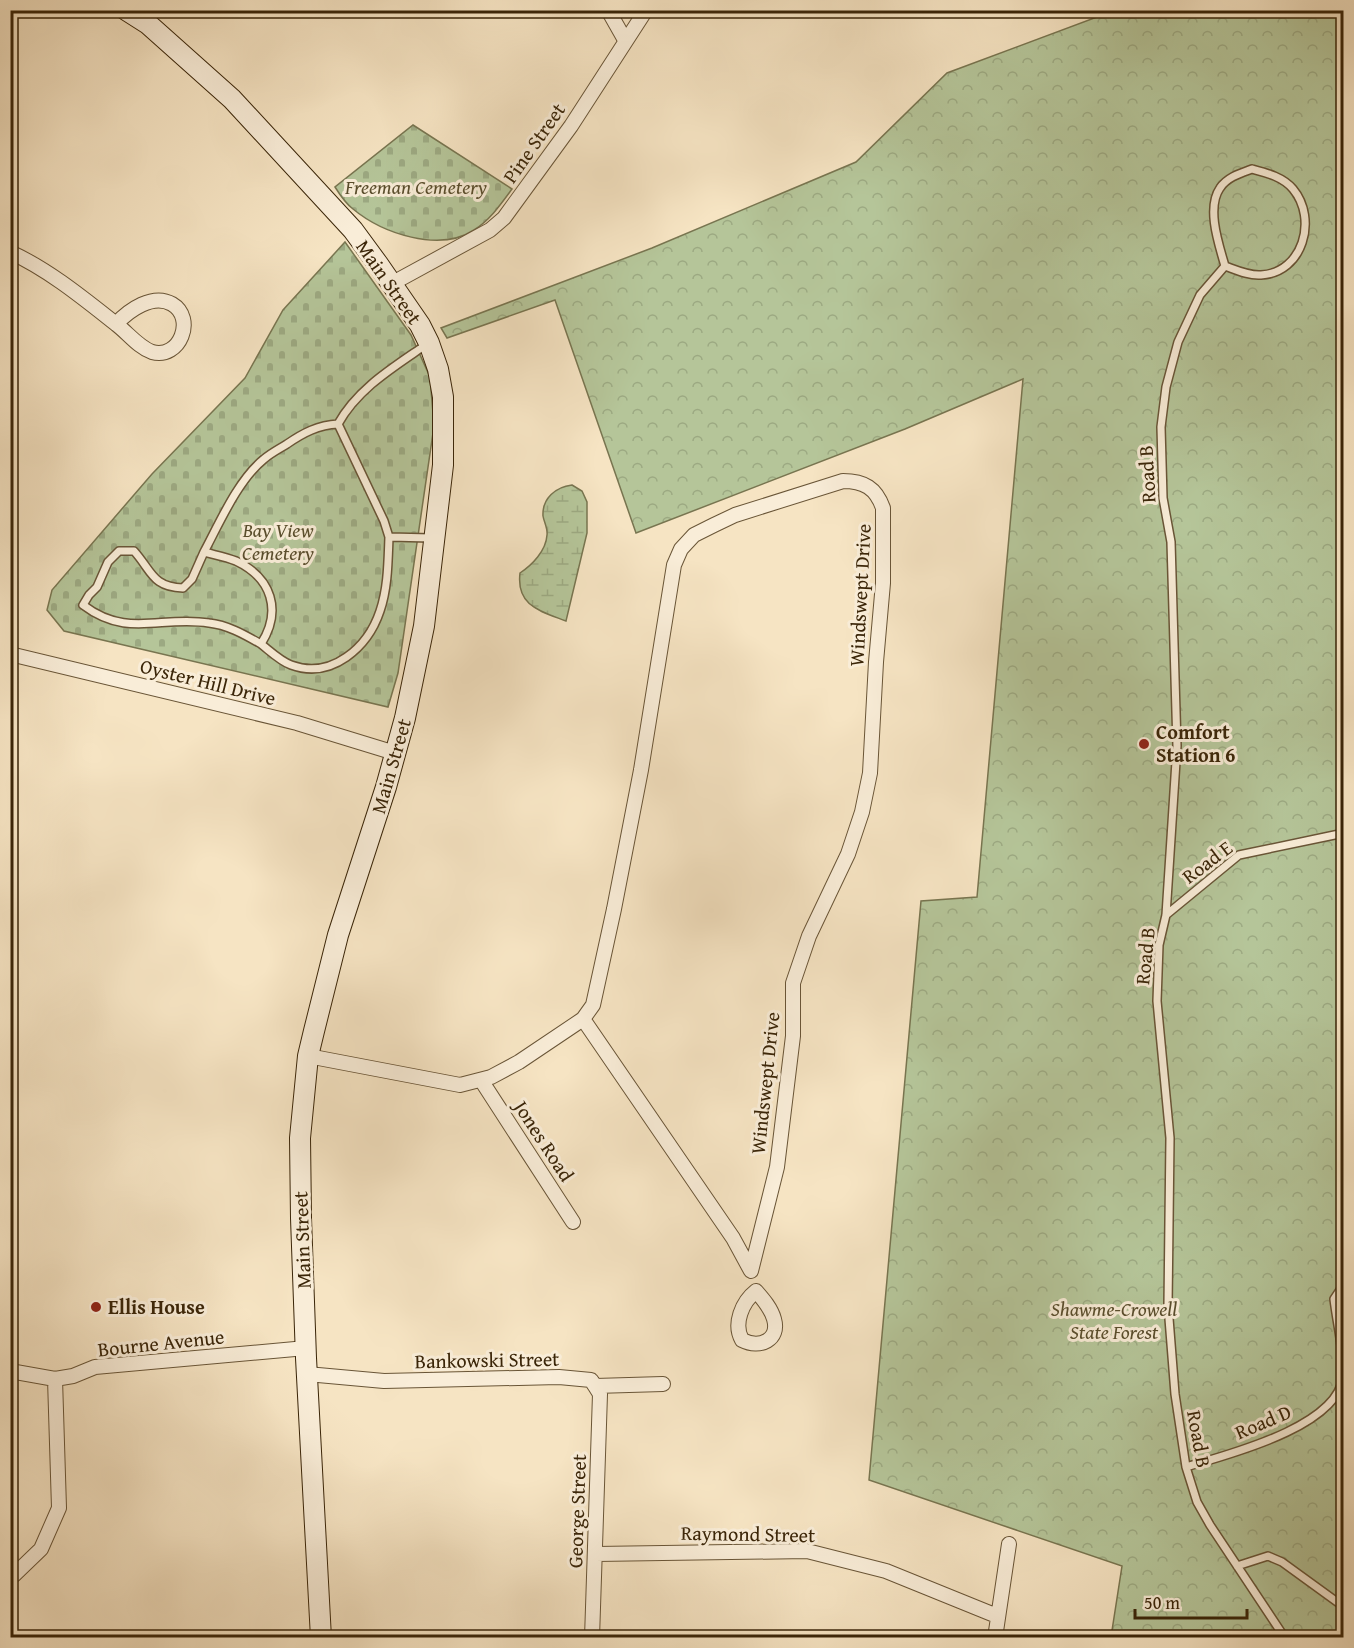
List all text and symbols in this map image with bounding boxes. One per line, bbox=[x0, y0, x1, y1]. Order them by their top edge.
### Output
street label: Pine Street bbox=[495, 97, 572, 189]
park label: Freeman Cemetery bbox=[344, 172, 487, 201]
street label: Main Street bbox=[350, 233, 429, 330]
street label: Road B bbox=[1131, 445, 1162, 504]
park label: Bay View Cemetery bbox=[242, 515, 314, 567]
street label: Windswept Drive bbox=[841, 523, 878, 667]
street label: Oyster Hill Drive bbox=[137, 651, 279, 712]
street label: Main Street bbox=[363, 715, 418, 817]
place label: Comfort Station 6 bbox=[1156, 717, 1235, 769]
marker: Comfort Station 6 bbox=[1137, 737, 1151, 751]
street label: Road E bbox=[1175, 833, 1238, 890]
street label: Road B bbox=[1127, 926, 1162, 986]
street label: Windswept Drive bbox=[743, 1010, 786, 1155]
street label: Jones Road bbox=[506, 1092, 582, 1187]
street label: Main Street bbox=[285, 1191, 318, 1289]
place label: Ellis House bbox=[108, 1292, 205, 1321]
park label: Shawme-Crowell State Forest bbox=[1051, 1294, 1177, 1346]
marker: Ellis House bbox=[89, 1300, 103, 1314]
street label: Bourne Avenue bbox=[96, 1321, 226, 1364]
street label: Bankowski Street bbox=[414, 1344, 560, 1375]
street label: Road D bbox=[1230, 1397, 1295, 1446]
street label: Road B bbox=[1180, 1408, 1219, 1470]
street label: George Street bbox=[560, 1454, 593, 1568]
street label: Raymond Street bbox=[681, 1518, 815, 1549]
scale bar bbox=[1135, 1582, 1248, 1620]
text: 50 m bbox=[1144, 1589, 1180, 1616]

